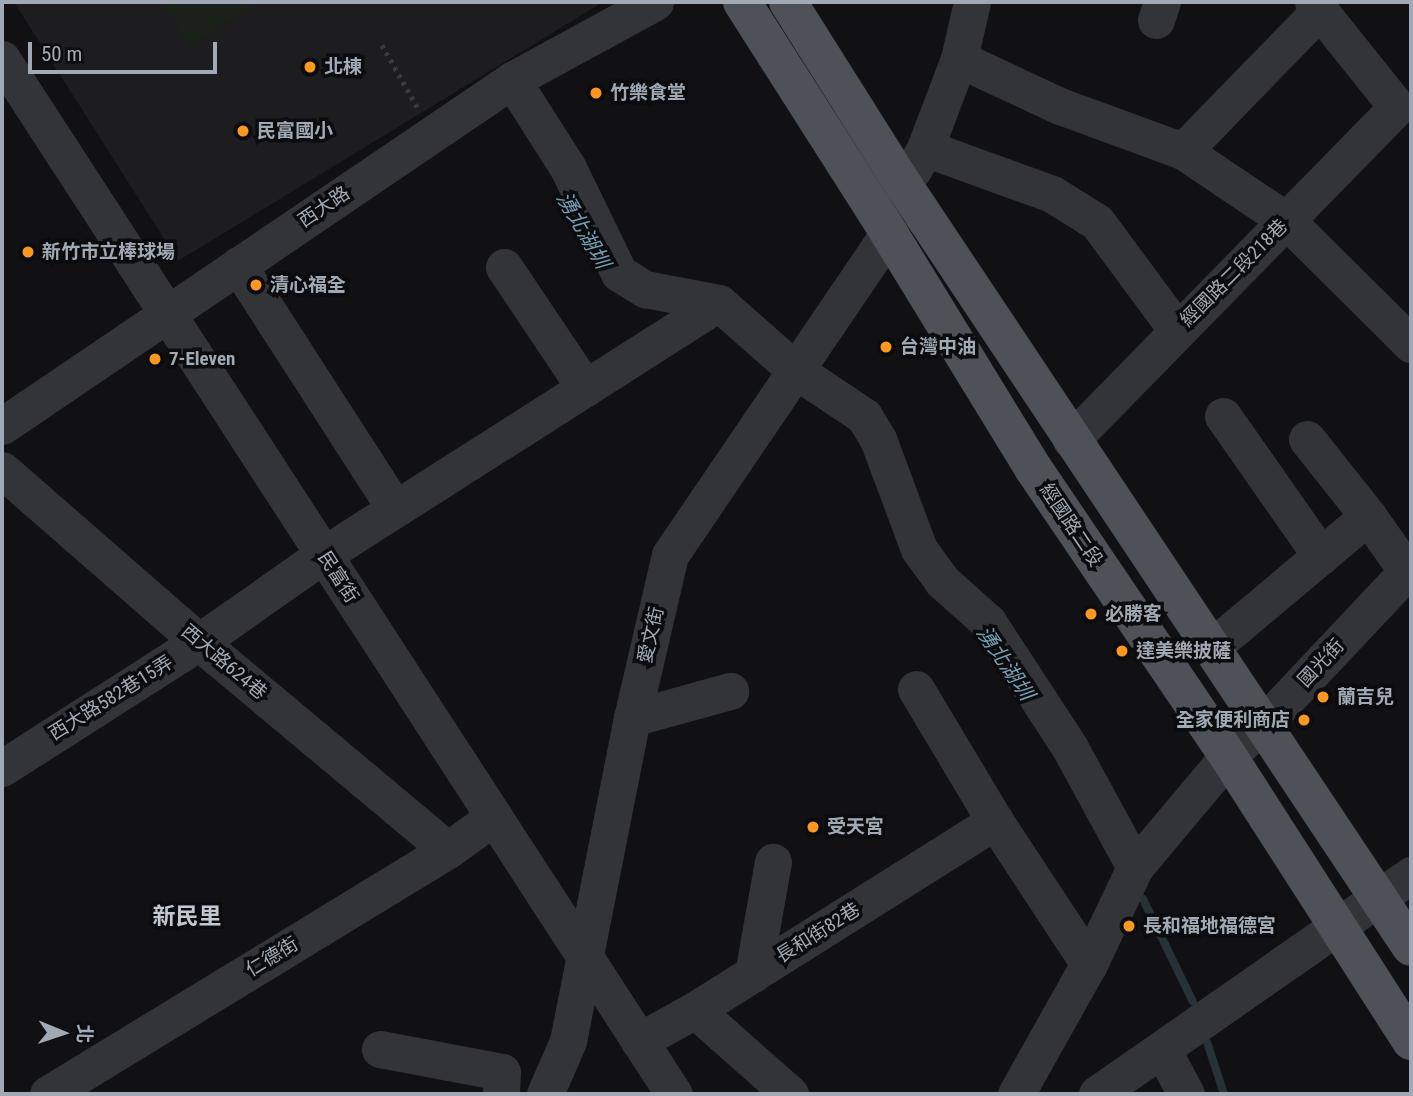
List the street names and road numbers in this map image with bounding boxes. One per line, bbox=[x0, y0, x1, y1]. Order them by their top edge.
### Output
street label: 西大路 bbox=[294, 182, 354, 232]
street label: 經國路二段218巷 bbox=[1176, 215, 1292, 331]
street label: 經國路二段 bbox=[1035, 479, 1107, 571]
street label: 民富街 bbox=[313, 547, 363, 607]
street label: 愛文街 bbox=[633, 605, 669, 665]
street label: 西大路624巷 bbox=[177, 620, 271, 704]
street label: 國光街 bbox=[1293, 634, 1349, 692]
street label: 西大路582巷15弄 bbox=[45, 651, 177, 745]
street label: 長和街82巷 bbox=[772, 898, 864, 968]
street label: 仁德街 bbox=[242, 933, 302, 981]

